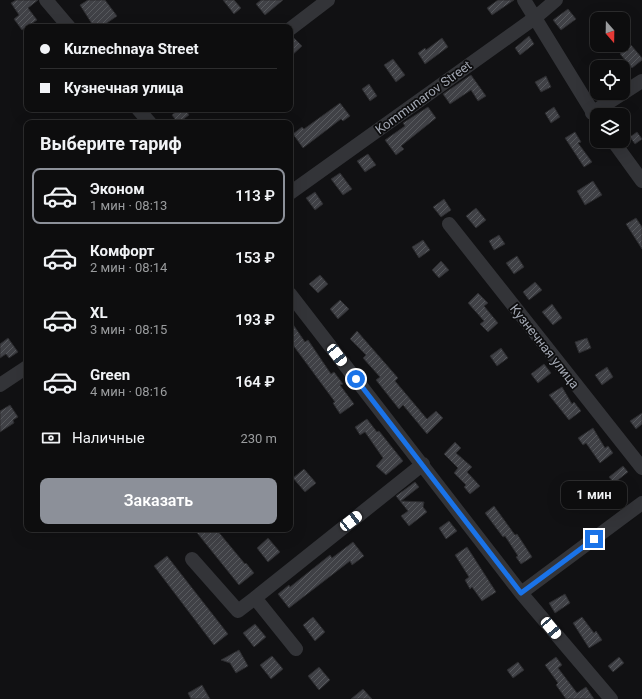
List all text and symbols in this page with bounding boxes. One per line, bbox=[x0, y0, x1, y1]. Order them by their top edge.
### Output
north arrow bbox=[590, 12, 630, 52]
map controls bbox=[590, 12, 630, 148]
text: Kuznechnaya Street bbox=[64, 40, 199, 58]
street label: Kommunarov Street bbox=[372, 58, 474, 137]
button: locate bbox=[590, 60, 630, 100]
text: Кузнечная улица bbox=[64, 79, 184, 97]
button: layers bbox=[590, 108, 630, 148]
text: Выберите тариф bbox=[40, 133, 182, 154]
icon: car bbox=[42, 178, 78, 214]
text: Эконом bbox=[90, 180, 145, 198]
text: 113 ₽ bbox=[235, 187, 275, 205]
text: 1 мин · 08:13 bbox=[90, 198, 167, 213]
icon: car bbox=[42, 240, 78, 276]
text: Комфорт bbox=[90, 242, 154, 260]
text: 153 ₽ bbox=[235, 249, 275, 267]
text: 2 мин · 08:14 bbox=[90, 260, 167, 275]
street label: Кузнечная улица bbox=[507, 301, 582, 391]
icon: car bbox=[42, 302, 78, 338]
text: XL bbox=[90, 304, 108, 322]
text: 193 ₽ bbox=[235, 311, 275, 329]
text: 3 мин · 08:15 bbox=[90, 322, 167, 337]
car bbox=[325, 342, 349, 368]
icon: car bbox=[42, 364, 78, 400]
text: Green bbox=[90, 366, 130, 384]
route start bbox=[347, 370, 365, 388]
text: 164 ₽ bbox=[235, 373, 275, 391]
text: 4 мин · 08:16 bbox=[90, 384, 167, 399]
icon: cash bbox=[40, 427, 62, 449]
text: Наличные bbox=[72, 429, 145, 447]
text: 230 m bbox=[240, 431, 277, 446]
button: Заказать bbox=[40, 478, 277, 524]
callout: 1 мин bbox=[561, 481, 627, 509]
text: 1 мин bbox=[576, 487, 612, 502]
car bbox=[338, 509, 364, 533]
route end bbox=[585, 530, 603, 548]
car bbox=[539, 615, 563, 641]

